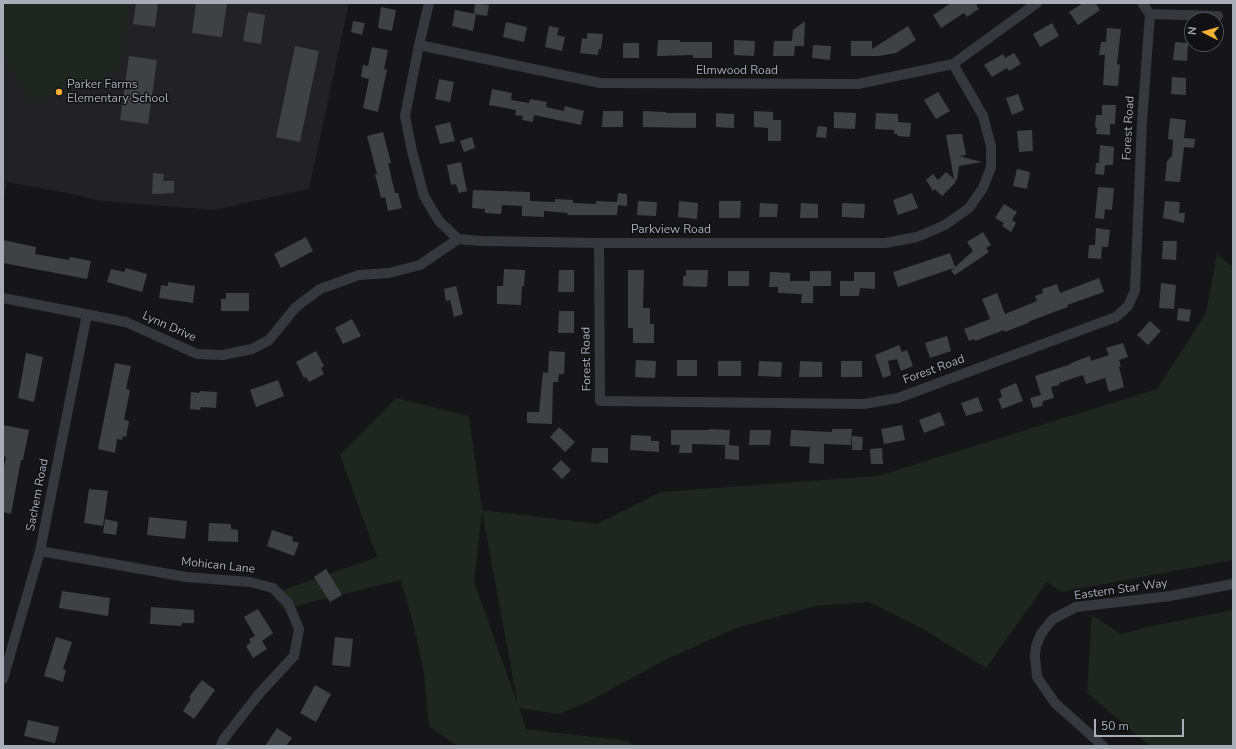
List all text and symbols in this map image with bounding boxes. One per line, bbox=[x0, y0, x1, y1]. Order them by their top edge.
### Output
north arrow bbox=[1184, 12, 1224, 52]
text: N bbox=[1185, 26, 1200, 36]
street label: Elmwood Road bbox=[696, 64, 778, 78]
place label: Parker Farms Elementary School bbox=[67, 78, 168, 106]
marker: Parker Farms Elementary School bbox=[54, 87, 64, 97]
street label: Forest Road bbox=[1120, 95, 1138, 161]
street label: Parkview Road bbox=[631, 223, 711, 237]
street label: Lynn Drive bbox=[140, 309, 198, 345]
street label: Forest Road bbox=[579, 327, 595, 391]
street label: Forest Road bbox=[901, 352, 967, 388]
street label: Sachem Road bbox=[24, 457, 52, 533]
street label: Mohican Lane bbox=[180, 555, 256, 577]
street label: Eastern Star Way bbox=[1073, 576, 1169, 604]
scale bar bbox=[1096, 711, 1186, 737]
text: 50 m bbox=[1101, 718, 1129, 734]

